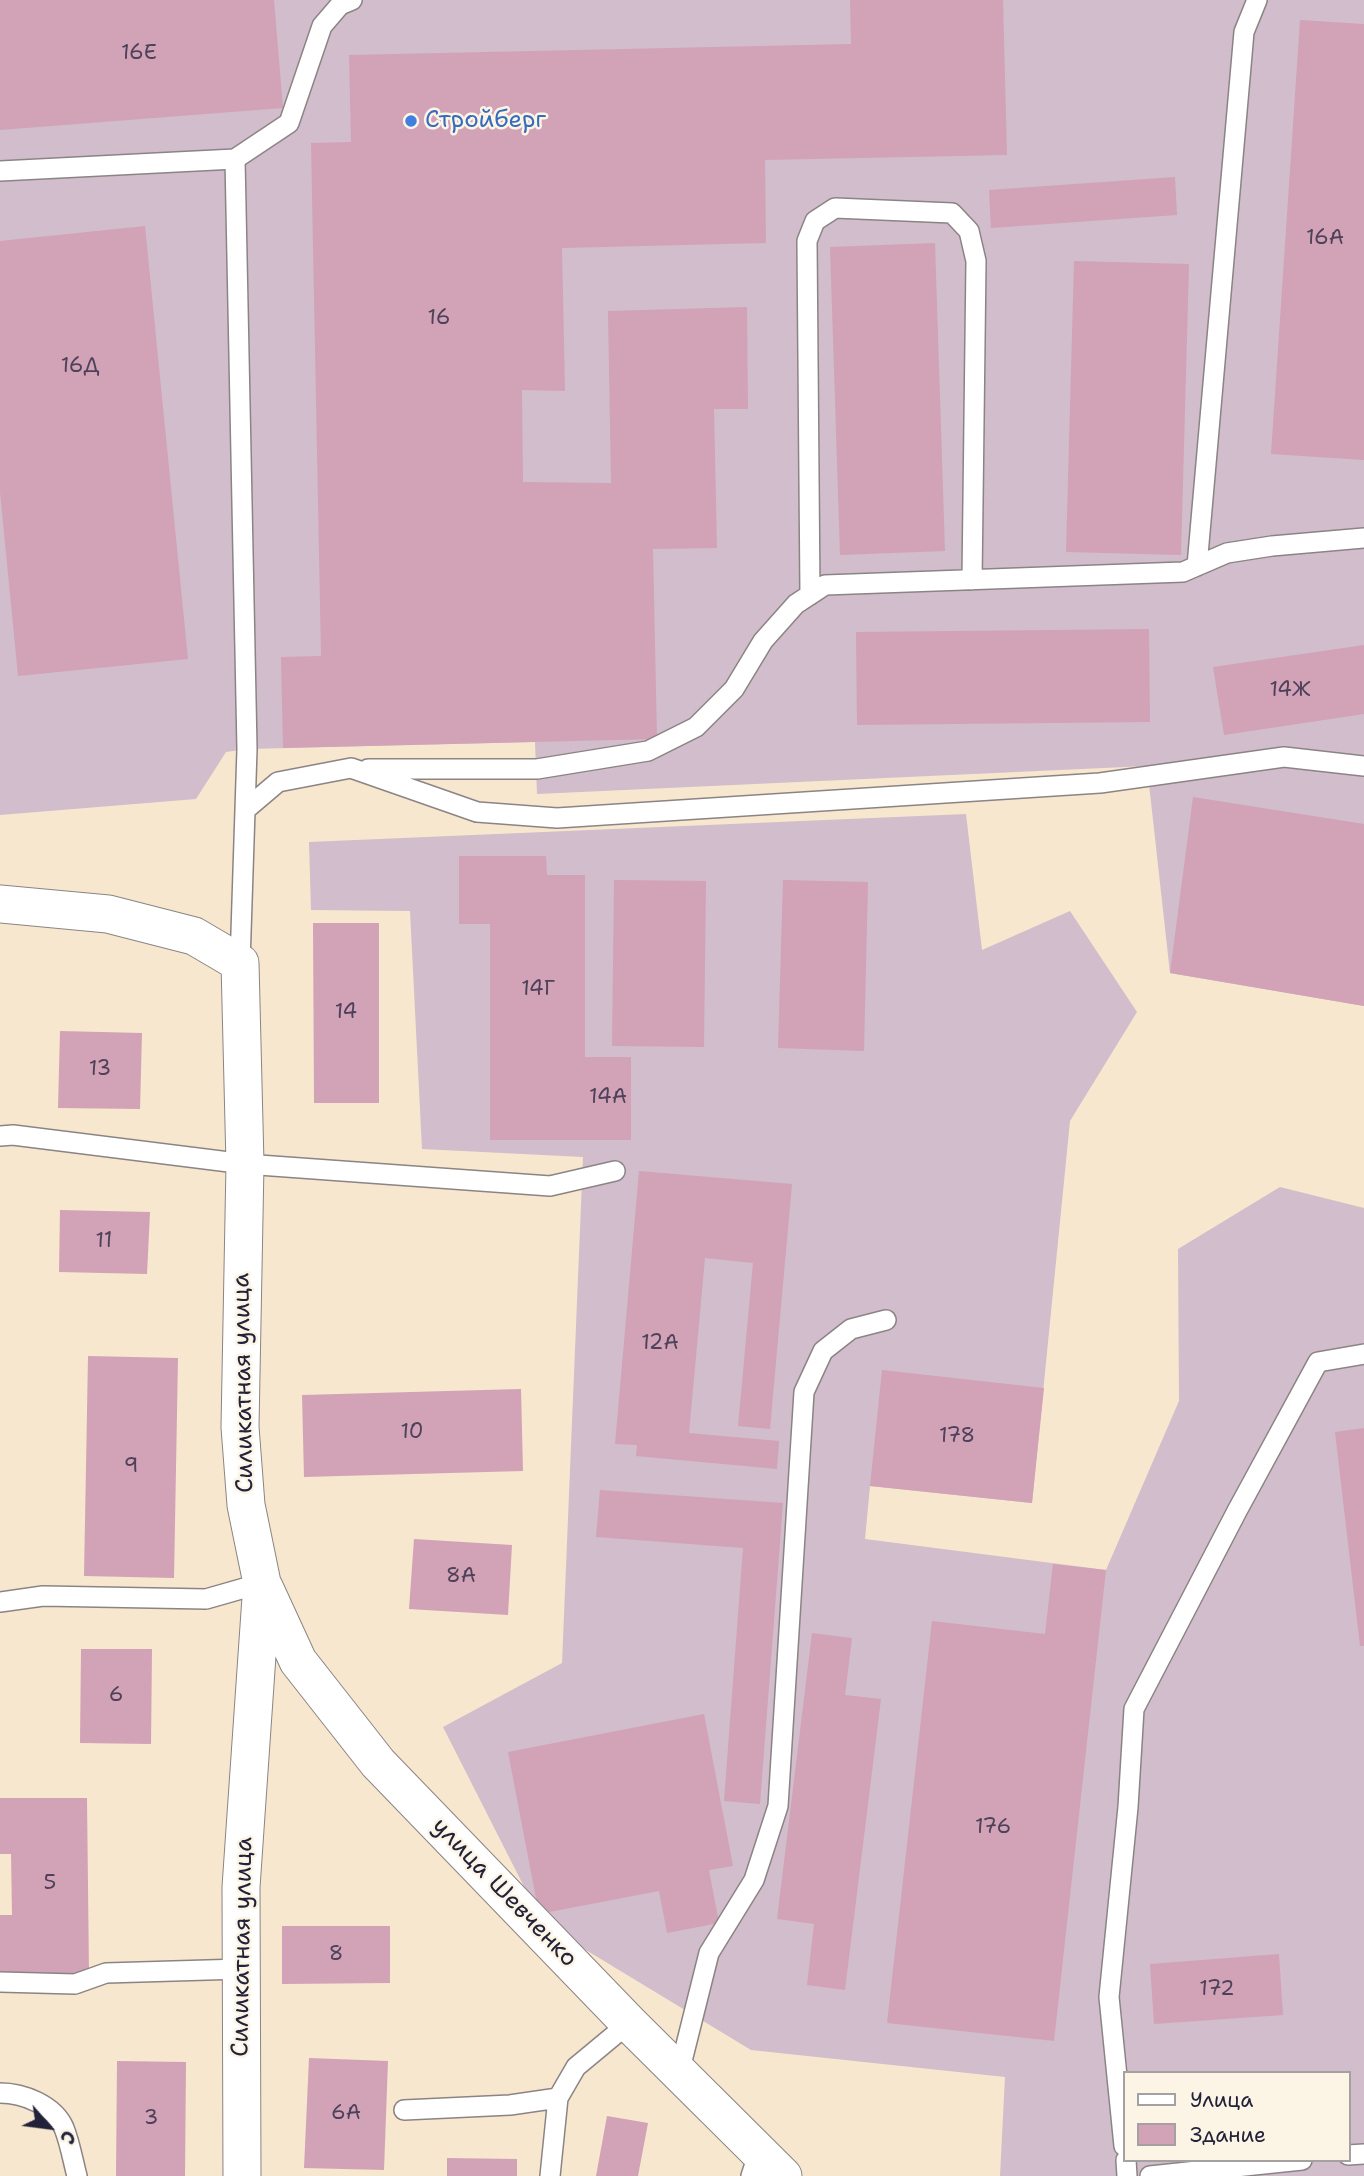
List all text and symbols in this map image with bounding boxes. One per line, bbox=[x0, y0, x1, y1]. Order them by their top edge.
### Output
house number: 16Е bbox=[121, 41, 157, 67]
place label: Стройберг bbox=[425, 107, 546, 135]
marker: Стройберг bbox=[403, 113, 419, 129]
house number: 16А bbox=[1306, 226, 1344, 252]
house number: 16 bbox=[428, 306, 450, 332]
house number: 16Д bbox=[61, 354, 99, 380]
house number: 14Ж bbox=[1270, 678, 1310, 704]
house number: 14Г bbox=[521, 977, 555, 1003]
house number: 14 bbox=[335, 1000, 357, 1026]
house number: 13 bbox=[89, 1057, 111, 1083]
house number: 14А bbox=[589, 1085, 627, 1111]
house number: 11 bbox=[96, 1229, 112, 1255]
street label: Силикатная улица bbox=[228, 1273, 260, 1493]
house number: 12А bbox=[641, 1331, 679, 1357]
house number: 10 bbox=[401, 1420, 423, 1446]
house number: 178 bbox=[939, 1424, 975, 1450]
house number: 9 bbox=[124, 1454, 138, 1480]
house number: 8А bbox=[446, 1564, 476, 1590]
house number: 6 bbox=[109, 1683, 123, 1709]
street label: улица Шевченко bbox=[425, 1812, 583, 1974]
house number: 176 bbox=[975, 1815, 1011, 1841]
street label: Силикатная улица bbox=[227, 1837, 259, 2057]
house number: 5 bbox=[44, 1871, 56, 1897]
house number: 8 bbox=[329, 1942, 343, 1968]
house number: 172 bbox=[1199, 1977, 1235, 2003]
legend bbox=[1122, 2071, 1350, 2162]
text: Улица bbox=[1190, 2086, 1253, 2114]
north arrow bbox=[14, 2092, 84, 2162]
house number: 6А bbox=[331, 2101, 361, 2127]
house number: 3 bbox=[144, 2106, 158, 2132]
text: Здание bbox=[1190, 2121, 1266, 2149]
text: С bbox=[54, 2126, 82, 2148]

